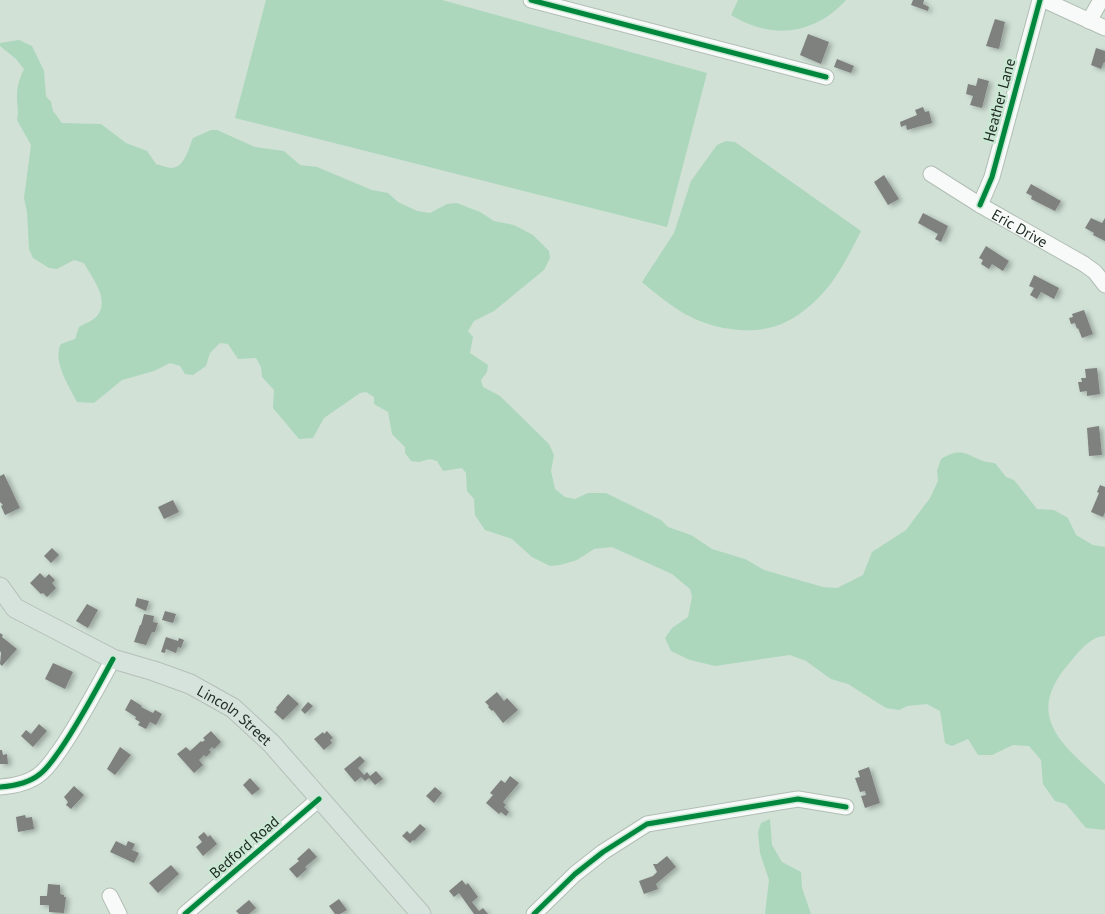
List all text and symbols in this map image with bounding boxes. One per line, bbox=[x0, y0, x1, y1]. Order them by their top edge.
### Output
street label: Heather Lane bbox=[979, 56, 1019, 144]
street label: Eric Drive bbox=[989, 204, 1051, 251]
street label: Lincoln Street bbox=[194, 681, 276, 749]
street label: Bedford Road bbox=[205, 812, 283, 882]

